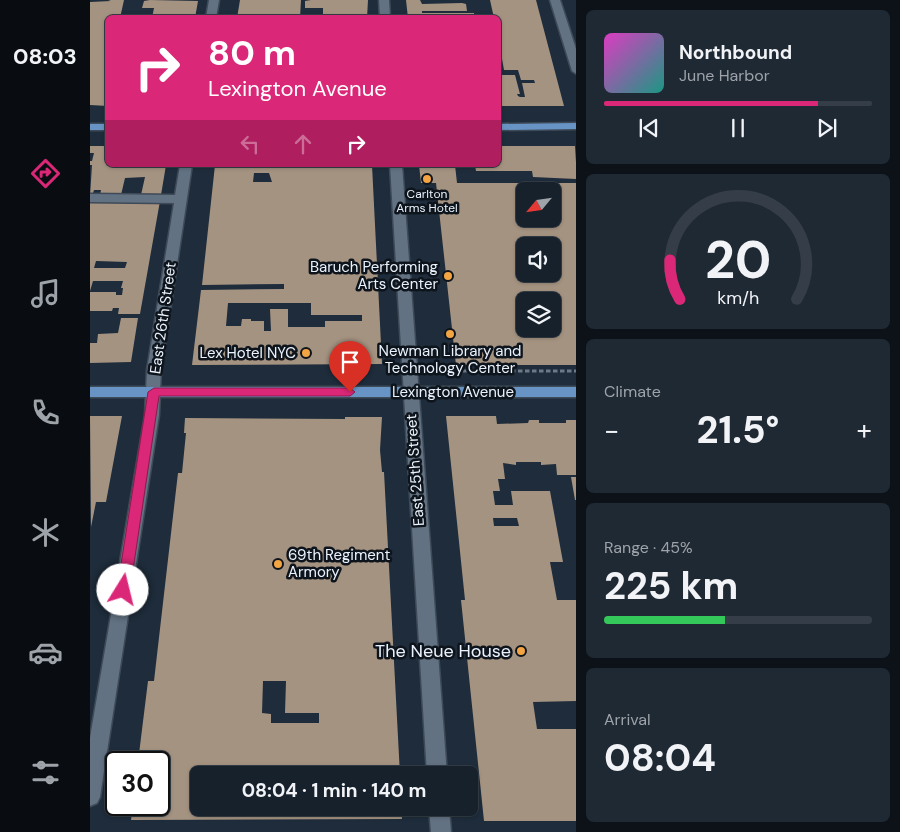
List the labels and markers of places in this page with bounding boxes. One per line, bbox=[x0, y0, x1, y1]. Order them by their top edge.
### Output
marker: Carlton Arms Hotel bbox=[421, 173, 433, 185]
place label: Carlton Arms Hotel bbox=[396, 186, 458, 216]
place label: Baruch Performing Arts Center bbox=[310, 257, 438, 294]
marker: Baruch Performing Arts Center bbox=[442, 270, 454, 282]
marker: Newman Library and Technology Center bbox=[444, 328, 456, 340]
pin bbox=[329, 341, 371, 392]
place label: Newman Library and Technology Center bbox=[379, 341, 521, 378]
place label: Lex Hotel NYC bbox=[199, 343, 296, 363]
marker: Lex Hotel NYC bbox=[300, 347, 312, 359]
place label: 69th Regiment Armory bbox=[288, 545, 390, 582]
marker: 69th Regiment Armory bbox=[272, 558, 284, 570]
place label: The Neue House bbox=[375, 639, 511, 663]
marker: The Neue House bbox=[515, 645, 527, 657]

